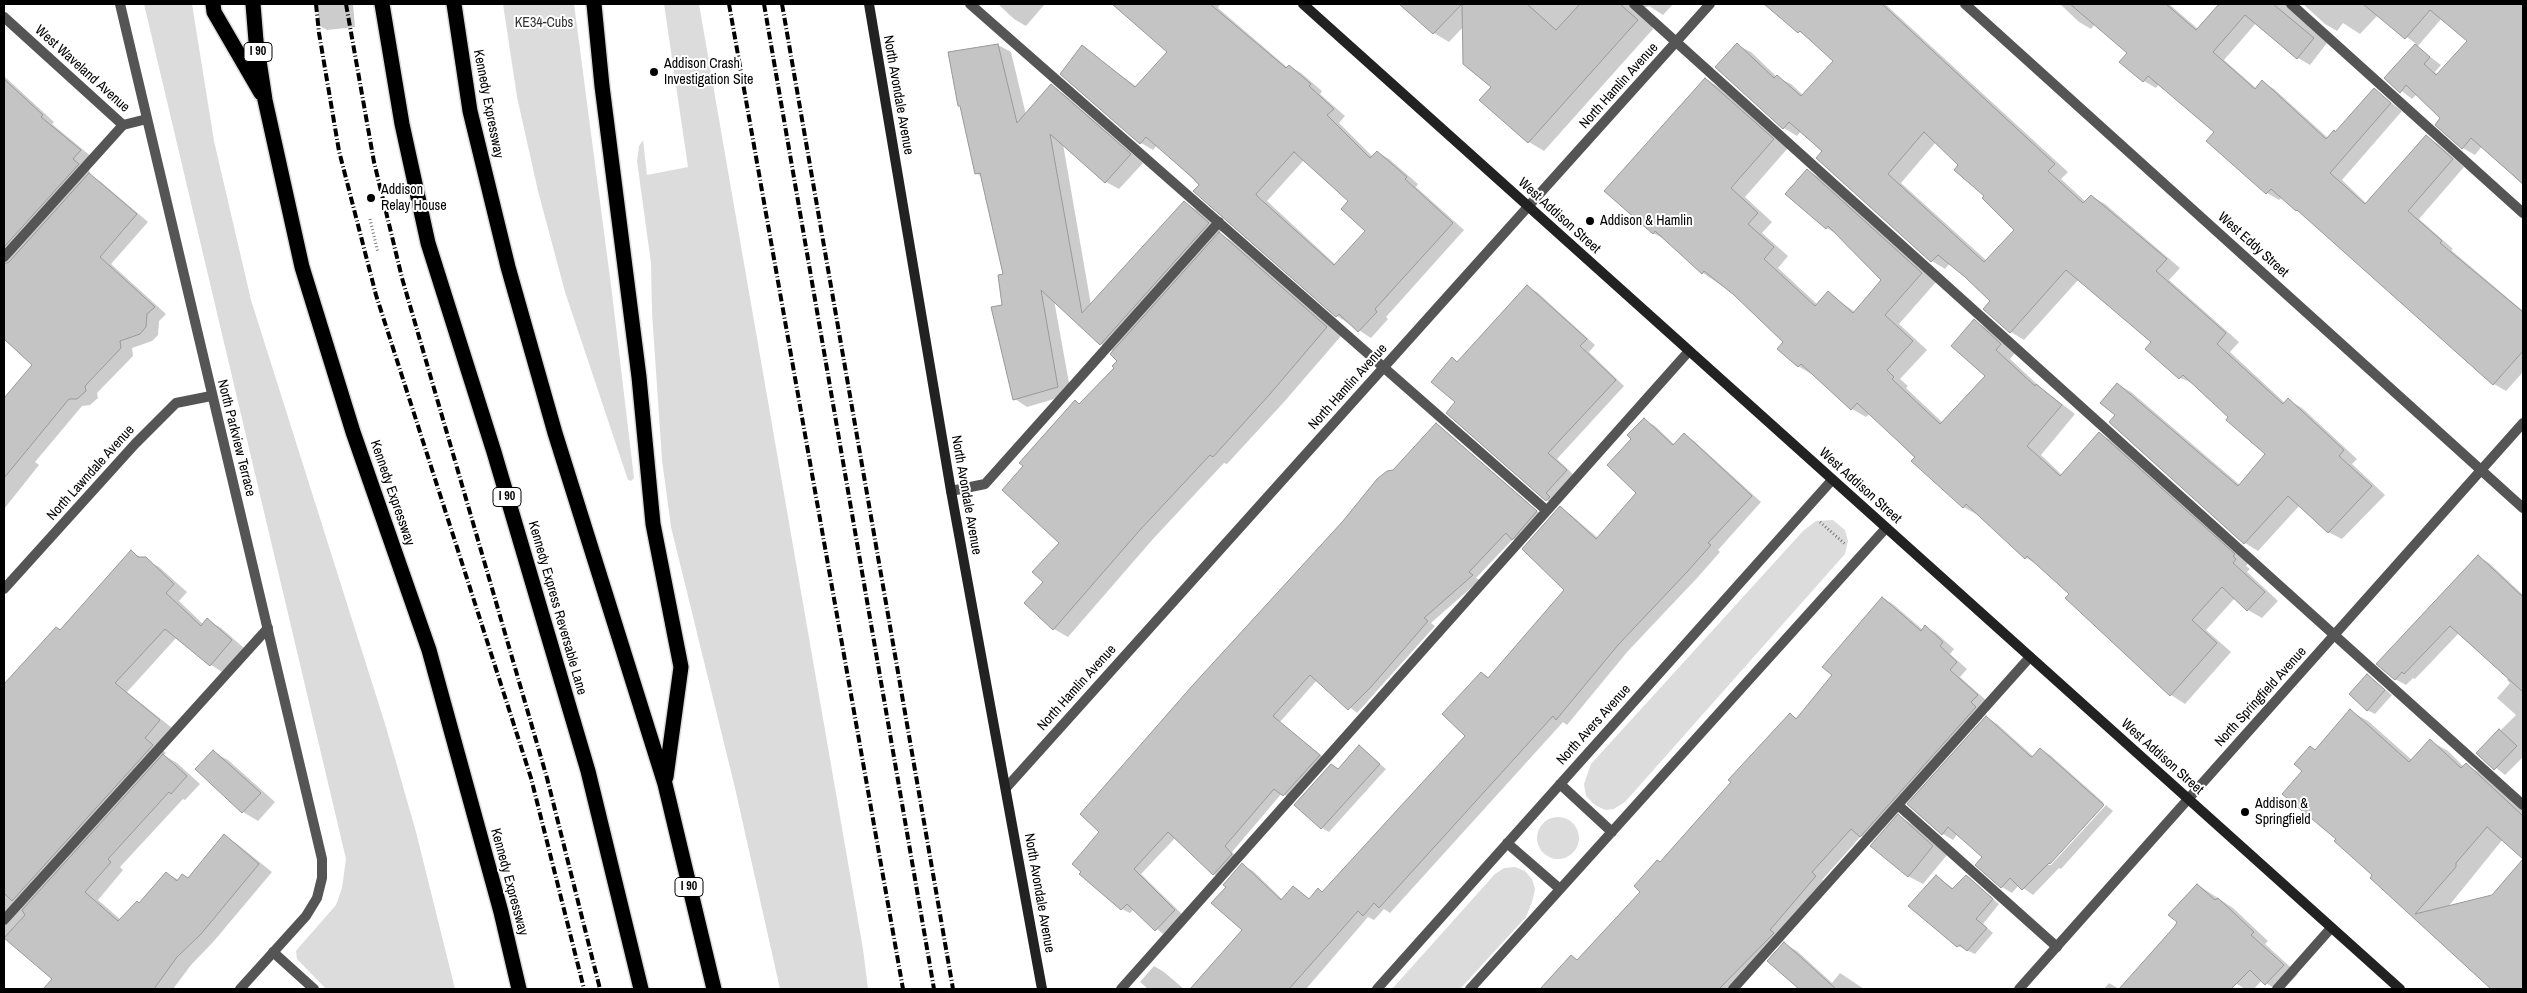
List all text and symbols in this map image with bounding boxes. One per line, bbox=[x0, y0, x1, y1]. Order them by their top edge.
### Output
park label: KE34-Cubs bbox=[515, 15, 573, 31]
street label: West Waveland Avenue bbox=[31, 22, 133, 116]
street label: North Avondale Avenue bbox=[879, 34, 917, 156]
street label: North Hamlin Avenue bbox=[1576, 40, 1662, 132]
road number: I 90 bbox=[244, 42, 272, 62]
street label: Kennedy Expressway bbox=[469, 48, 507, 160]
place label: Addison Crash Investigation Site bbox=[664, 56, 753, 88]
marker: Addison Crash Investigation Site bbox=[648, 66, 660, 78]
street label: West Addison Street bbox=[1514, 175, 1604, 257]
place label: Addison Relay House bbox=[381, 182, 447, 214]
marker: Addison Relay House bbox=[365, 192, 377, 204]
street label: West Eddy Street bbox=[2214, 209, 2292, 281]
place label: Addison & Hamlin bbox=[1600, 213, 1693, 229]
marker: Addison & Hamlin bbox=[1584, 215, 1596, 227]
street label: North Hamlin Avenue bbox=[1305, 341, 1391, 433]
street label: North Parkview Terrace bbox=[213, 378, 259, 498]
street label: North Lawndale Avenue bbox=[44, 422, 138, 524]
street label: North Avondale Avenue bbox=[947, 434, 985, 556]
street label: Kennedy Expressway bbox=[366, 438, 418, 548]
street label: West Addison Street bbox=[1815, 445, 1905, 527]
road number: I 90 bbox=[493, 488, 521, 507]
street label: Kennedy Express Reversable Lane bbox=[524, 519, 590, 697]
street label: North Hamlin Avenue bbox=[1034, 642, 1120, 734]
street label: North Springfield Avenue bbox=[2212, 644, 2310, 750]
street label: North Avers Avenue bbox=[1554, 681, 1634, 769]
street label: West Addison Street bbox=[2117, 716, 2207, 798]
place label: Addison & Springfield bbox=[2255, 796, 2311, 829]
marker: Addison & Springfield bbox=[2239, 806, 2251, 818]
street label: Kennedy Expressway bbox=[487, 827, 531, 937]
street label: North Avondale Avenue bbox=[1020, 832, 1058, 954]
road number: I 90 bbox=[675, 878, 703, 896]

